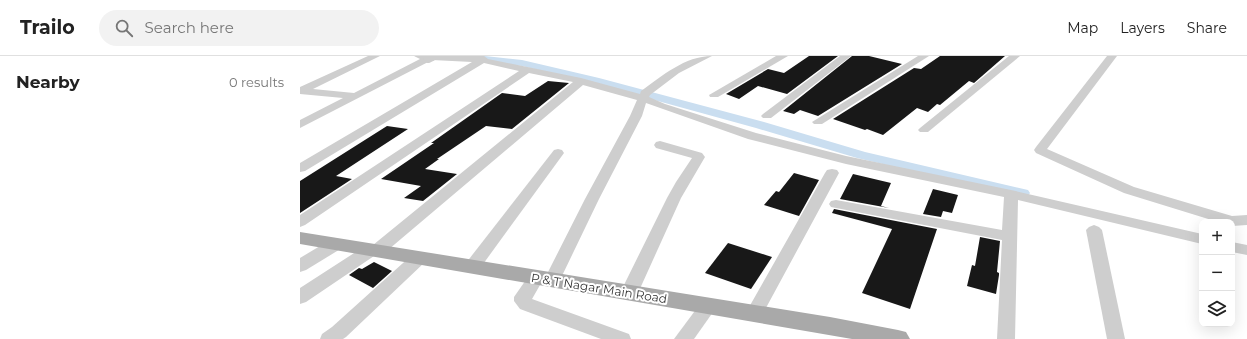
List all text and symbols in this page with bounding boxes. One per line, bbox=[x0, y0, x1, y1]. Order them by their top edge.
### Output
search box bbox=[99, 10, 379, 46]
text: Trailo bbox=[20, 16, 75, 39]
icon: search bbox=[113, 17, 135, 39]
text: Search here bbox=[145, 18, 234, 37]
text: Map bbox=[1067, 19, 1098, 37]
text: Layers bbox=[1120, 19, 1165, 37]
text: Share bbox=[1187, 19, 1227, 37]
text: Nearby bbox=[16, 72, 80, 92]
text: 0 results bbox=[229, 74, 284, 90]
map controls bbox=[1199, 219, 1235, 327]
button: + bbox=[1199, 219, 1235, 255]
button: − bbox=[1199, 255, 1235, 291]
street label: P & T Nagar Main Road bbox=[530, 270, 668, 306]
button: layers bbox=[1199, 291, 1235, 327]

